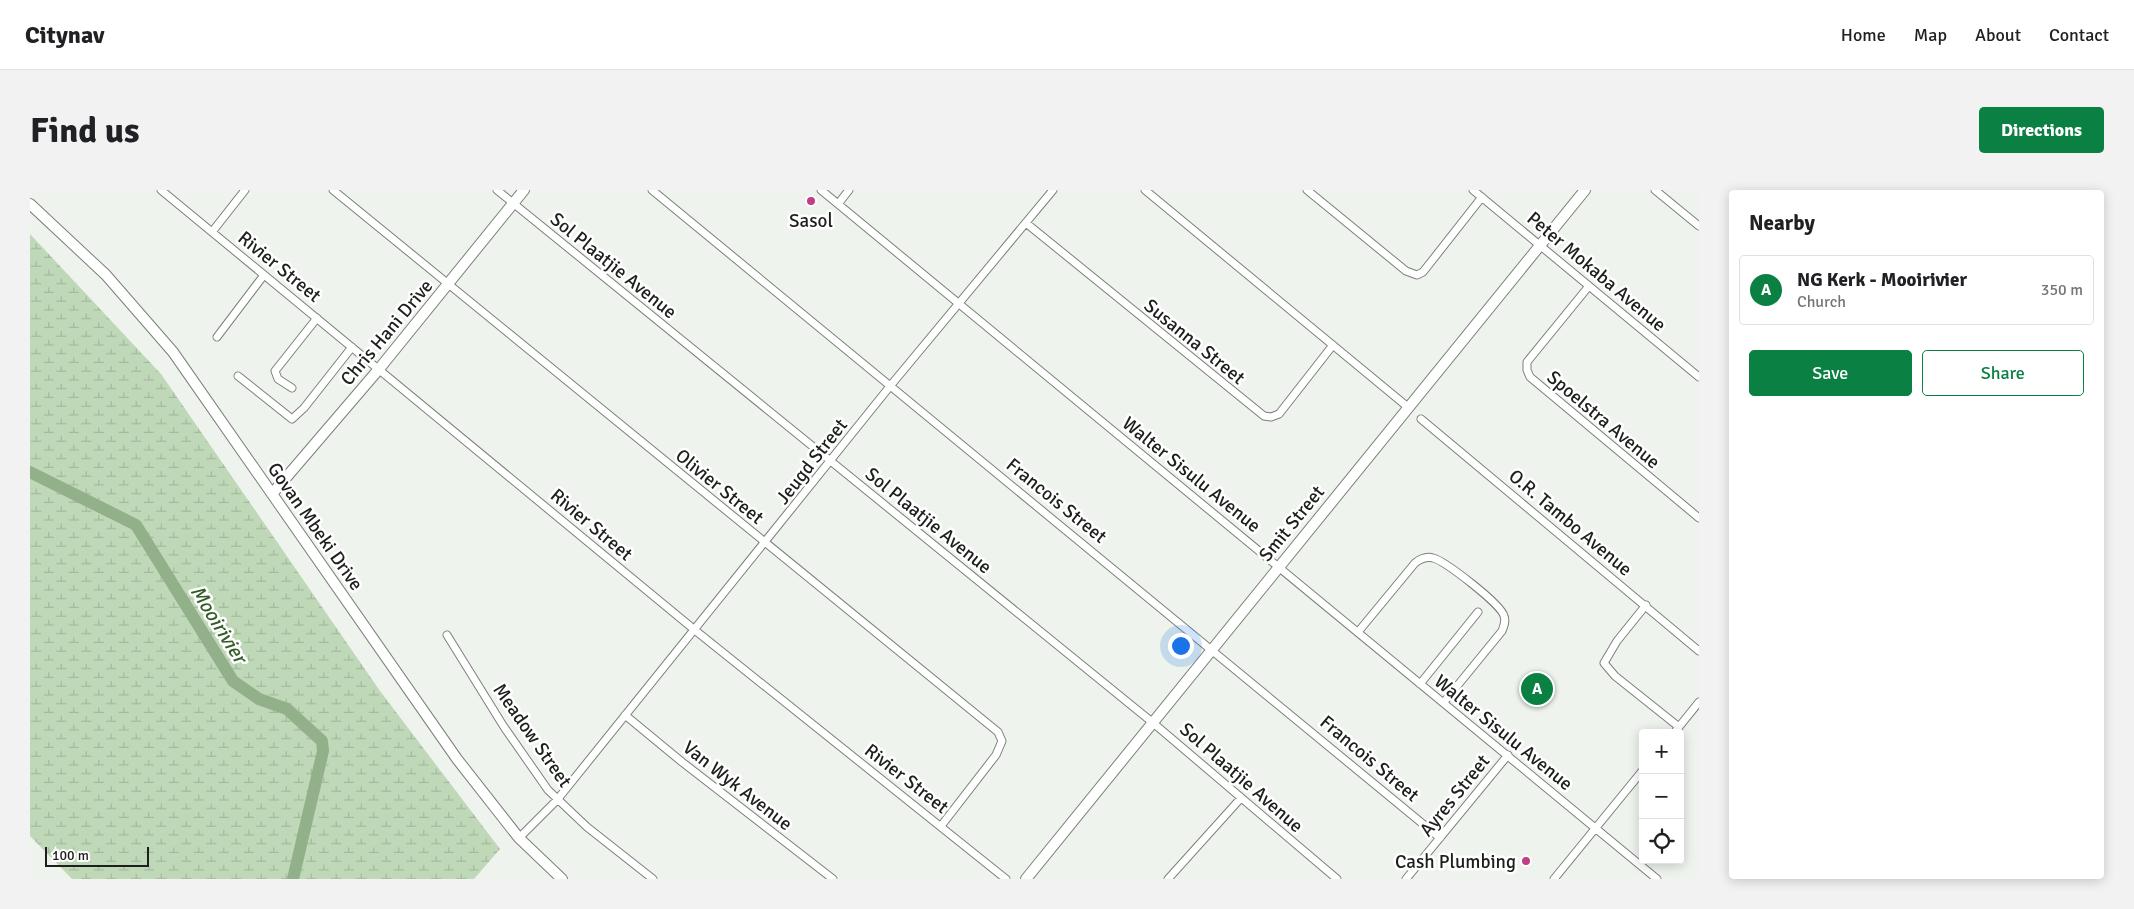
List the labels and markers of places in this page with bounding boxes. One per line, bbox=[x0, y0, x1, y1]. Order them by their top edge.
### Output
marker: Sasol bbox=[805, 195, 817, 207]
place label: Sasol bbox=[789, 209, 833, 233]
pin: A bbox=[1521, 670, 1553, 708]
place label: Cash Plumbing bbox=[1395, 850, 1516, 874]
marker: Cash Plumbing bbox=[1520, 855, 1532, 867]

